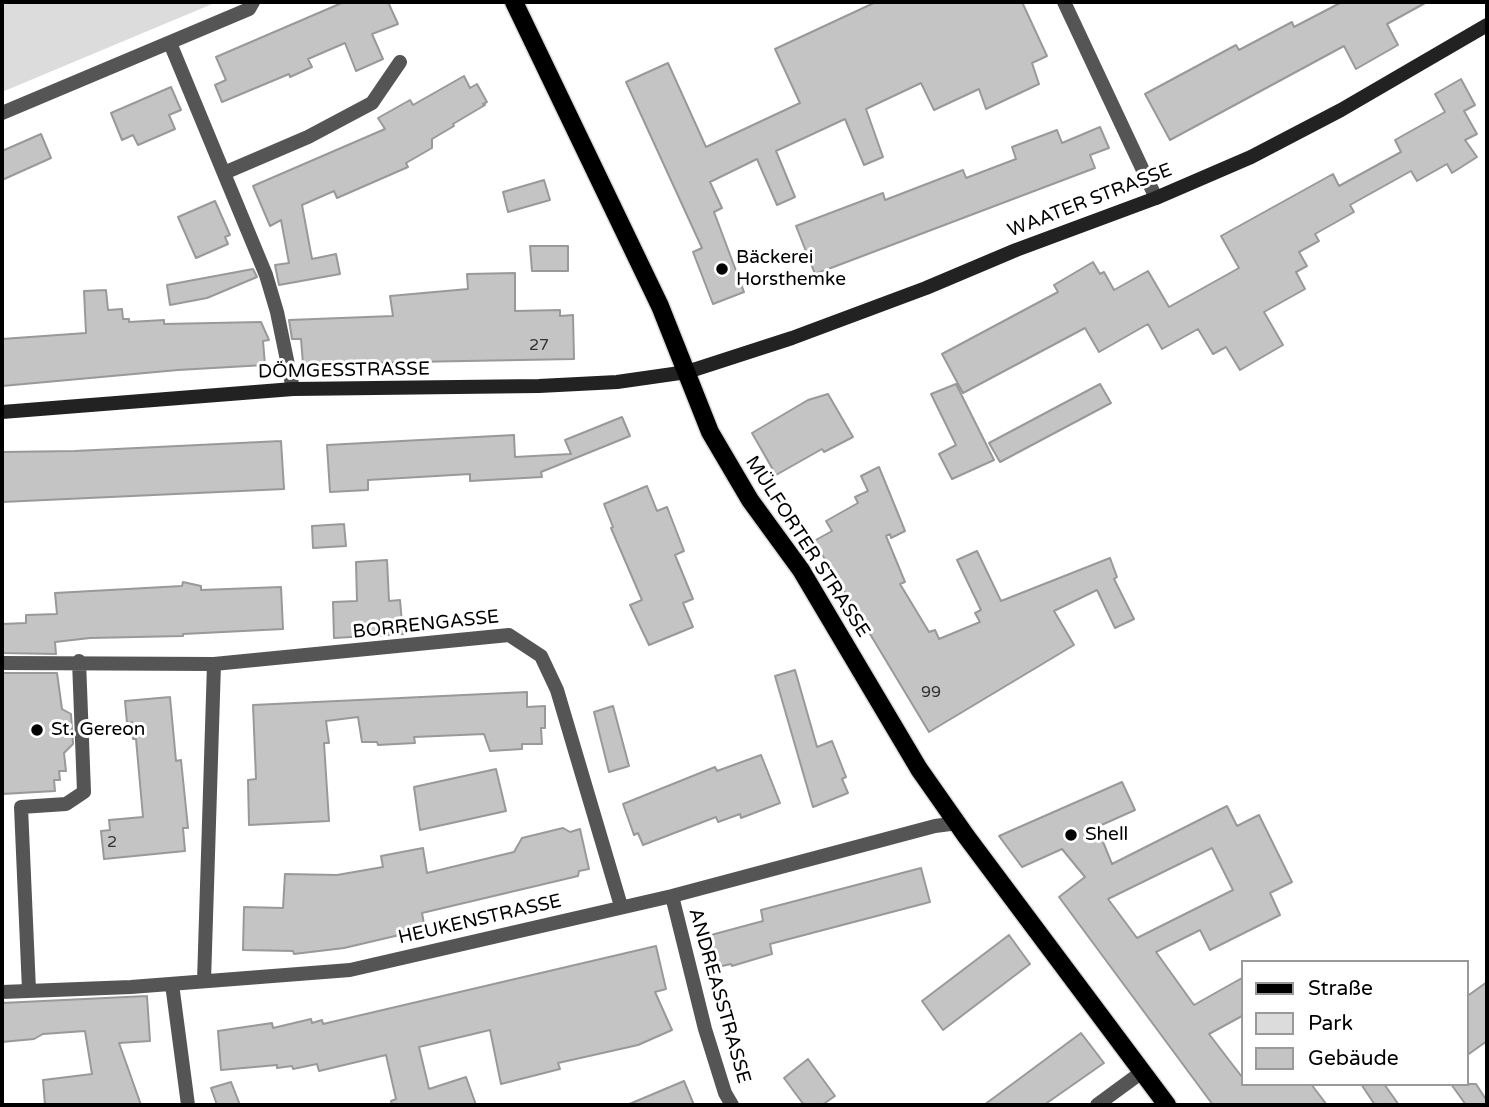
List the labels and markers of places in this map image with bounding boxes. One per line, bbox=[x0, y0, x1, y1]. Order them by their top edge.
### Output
place label: Bäckerei Horsthemke bbox=[736, 247, 846, 291]
marker: Bäckerei Horsthemke bbox=[714, 261, 730, 277]
place label: St. Gereon bbox=[51, 719, 145, 741]
marker: St. Gereon bbox=[29, 722, 45, 738]
place label: Shell bbox=[1085, 824, 1128, 846]
marker: Shell bbox=[1063, 827, 1079, 843]

